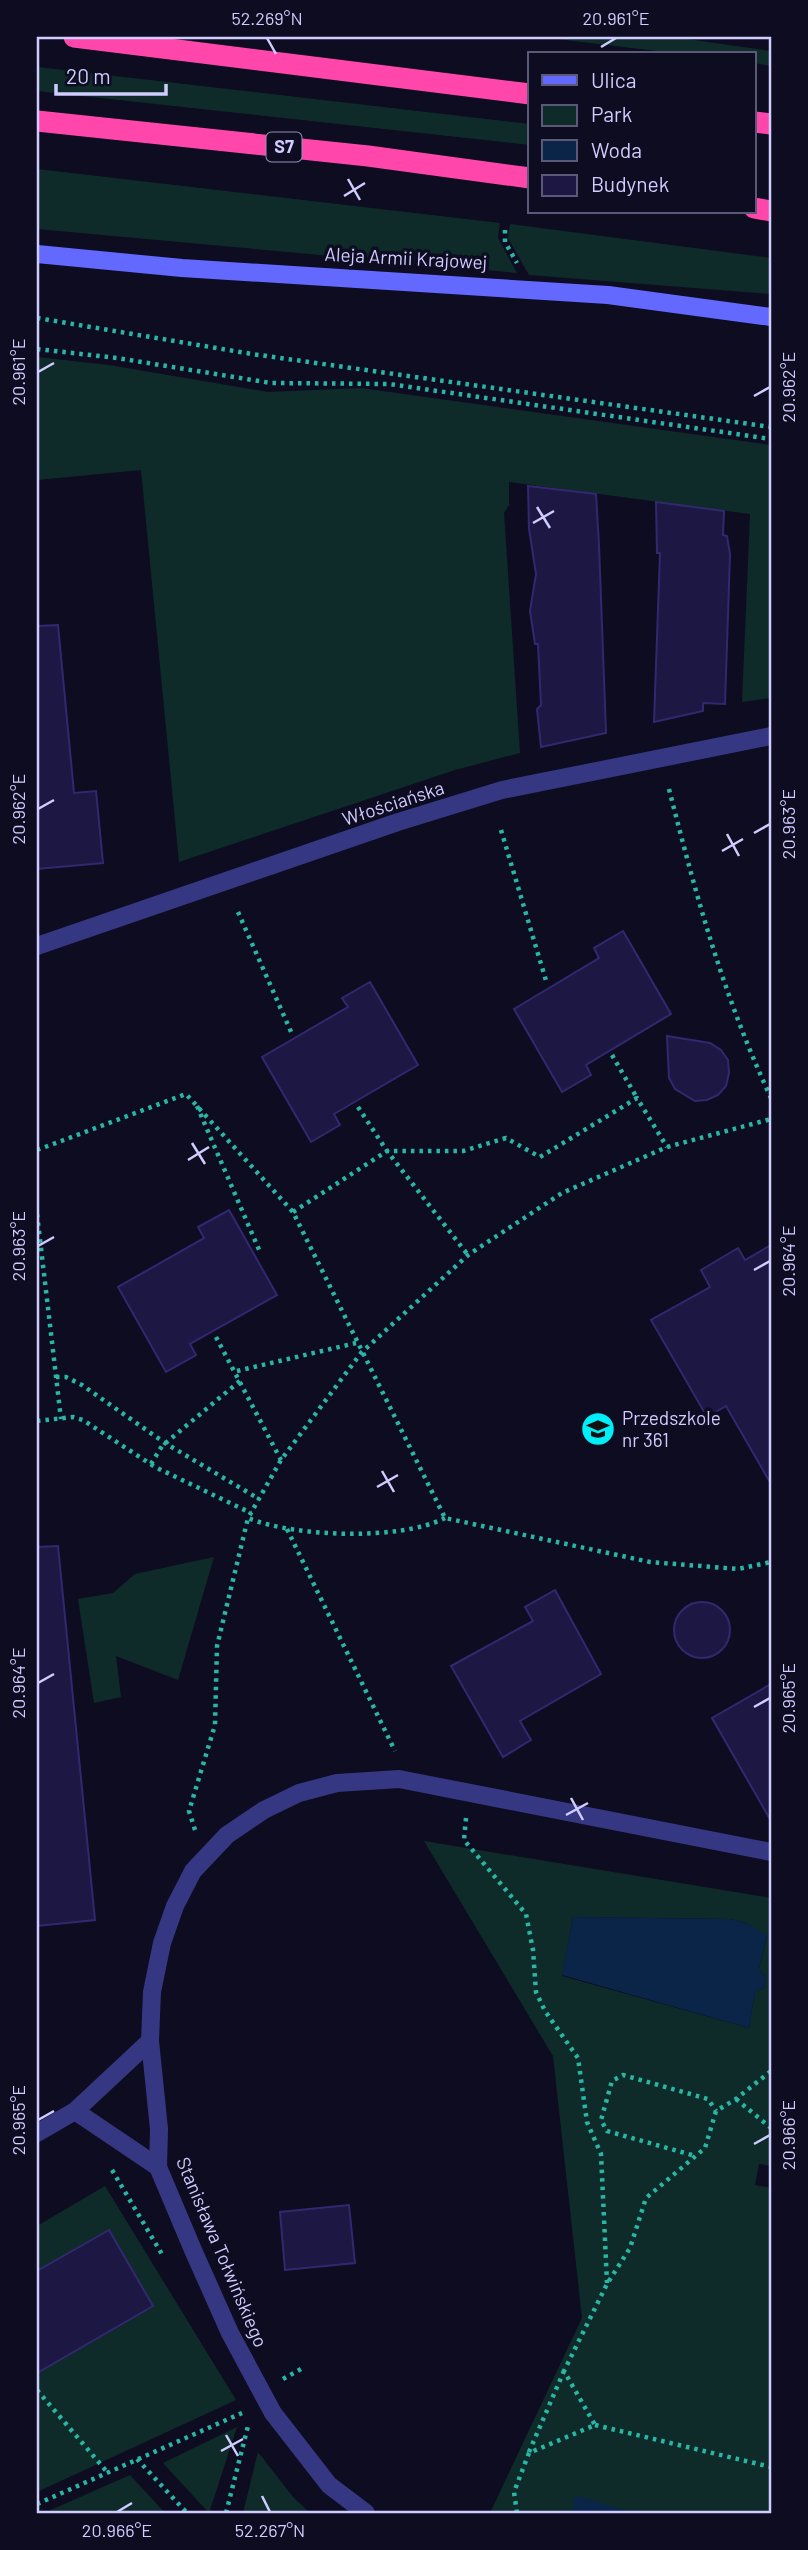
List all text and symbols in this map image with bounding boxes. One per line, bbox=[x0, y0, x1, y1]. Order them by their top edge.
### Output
text: 52.269°N bbox=[231, 7, 303, 29]
text: 20.961°E bbox=[582, 7, 650, 29]
scale bar bbox=[56, 52, 166, 96]
legend bbox=[528, 52, 756, 214]
text: 20 m bbox=[66, 63, 111, 88]
text: Ulica bbox=[591, 67, 636, 92]
text: Park bbox=[591, 101, 632, 126]
road number: S7 bbox=[266, 132, 302, 162]
text: Woda bbox=[591, 137, 642, 162]
text: Budynek bbox=[591, 171, 669, 196]
street label: Aleja Armii Krajowej bbox=[324, 242, 488, 273]
text: 20.961°E bbox=[7, 338, 29, 406]
text: 20.962°E bbox=[777, 352, 799, 422]
text: 20.962°E bbox=[7, 774, 29, 844]
street label: Włościańska bbox=[339, 775, 447, 830]
text: 20.963°E bbox=[777, 789, 799, 859]
text: 20.963°E bbox=[7, 1211, 29, 1281]
text: 20.964°E bbox=[777, 1225, 799, 1297]
place label: Przedszkole nr 361 bbox=[622, 1406, 721, 1451]
school or university icon: Przedszkole nr 361 bbox=[579, 1410, 617, 1448]
text: 20.964°E bbox=[7, 1647, 29, 1719]
text: 20.965°E bbox=[777, 1663, 799, 1733]
text: 20.965°E bbox=[7, 2085, 29, 2155]
text: 20.966°E bbox=[777, 2100, 799, 2170]
street label: Stanisława Tołwińskiego bbox=[172, 2153, 273, 2350]
text: 20.966°E bbox=[82, 2519, 152, 2541]
text: 52.267°N bbox=[235, 2519, 305, 2541]

